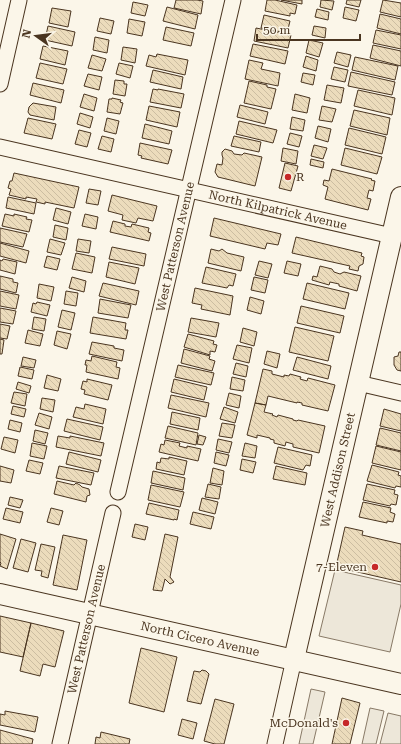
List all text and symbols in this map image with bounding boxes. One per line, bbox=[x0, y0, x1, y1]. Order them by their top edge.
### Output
north arrow bbox=[16, 16, 56, 56]
scale bar bbox=[257, 16, 360, 42]
text: 50 m bbox=[263, 23, 290, 37]
text: N bbox=[19, 28, 34, 39]
place label: R bbox=[296, 170, 305, 184]
marker: R bbox=[283, 172, 293, 182]
street label: West Patterson Avenue bbox=[153, 180, 197, 313]
street label: North Kilpatrick Avenue bbox=[207, 188, 349, 233]
street label: West Addison Street bbox=[318, 411, 358, 529]
place label: 7-Eleven bbox=[316, 560, 367, 574]
street label: West Patterson Avenue bbox=[65, 562, 108, 695]
marker: 7-Eleven bbox=[370, 562, 380, 572]
street label: North Cicero Avenue bbox=[139, 619, 261, 659]
place label: McDonald's bbox=[270, 716, 338, 730]
marker: McDonald's bbox=[341, 718, 351, 728]

